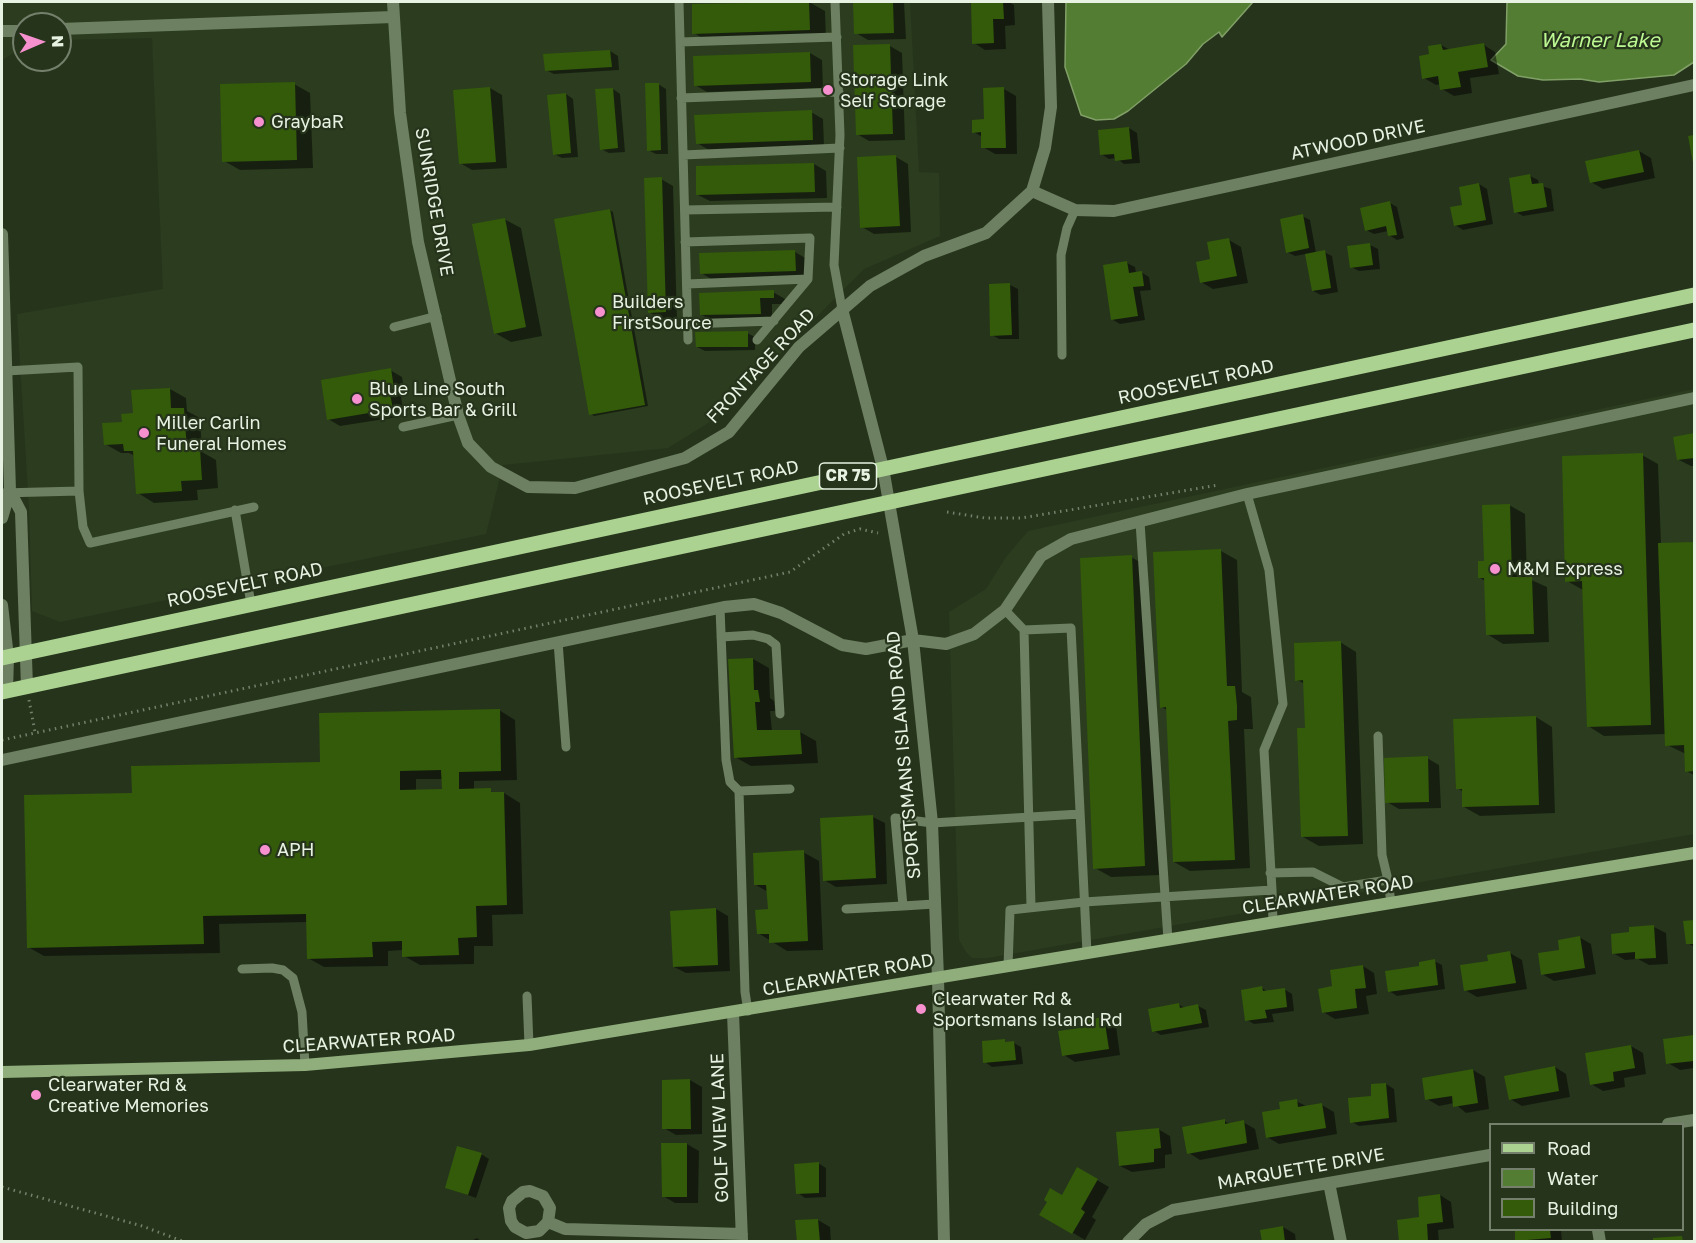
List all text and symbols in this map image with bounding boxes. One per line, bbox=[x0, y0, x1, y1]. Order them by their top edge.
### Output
north arrow bbox=[12, 12, 72, 72]
water label: Warner Lake bbox=[1540, 29, 1660, 53]
text: N bbox=[48, 35, 68, 48]
place label: Storage Link Self Storage bbox=[840, 69, 949, 112]
marker: Storage Link Self Storage bbox=[821, 83, 835, 97]
place label: GraybaR bbox=[271, 111, 344, 133]
marker: GraybaR bbox=[252, 115, 266, 129]
street label: ATWOOD DRIVE bbox=[1289, 115, 1427, 165]
street label: SUNRIDGE DRIVE bbox=[410, 126, 458, 278]
place label: Builders FirstSource bbox=[612, 291, 712, 334]
street label: FRONTAGE ROAD bbox=[702, 304, 820, 428]
marker: Builders FirstSource bbox=[593, 305, 607, 319]
street label: ROOSEVELT ROAD bbox=[1116, 355, 1276, 409]
place label: Blue Line South Sports Bar & Grill bbox=[369, 378, 517, 420]
marker: Blue Line South Sports Bar & Grill bbox=[350, 392, 364, 406]
place label: Miller Carlin Funeral Homes bbox=[156, 412, 287, 454]
marker: Miller Carlin Funeral Homes bbox=[137, 426, 151, 440]
street label: ROOSEVELT ROAD bbox=[641, 456, 801, 510]
road number: CR 75 bbox=[820, 463, 876, 489]
street label: ROOSEVELT ROAD bbox=[165, 558, 325, 612]
place label: M&M Express bbox=[1507, 558, 1623, 580]
marker: M&M Express bbox=[1488, 562, 1502, 576]
street label: SPORTSMANS ISLAND ROAD bbox=[882, 630, 926, 880]
place label: APH bbox=[277, 839, 315, 861]
marker: APH bbox=[258, 843, 272, 857]
street label: CLEARWATER ROAD bbox=[1241, 871, 1415, 919]
street label: CLEARWATER ROAD bbox=[761, 949, 935, 1001]
place label: Clearwater Rd & Sportsmans Island Rd bbox=[933, 988, 1123, 1030]
marker: Clearwater Rd & Sportsmans Island Rd bbox=[914, 1002, 928, 1016]
street label: CLEARWATER ROAD bbox=[282, 1024, 456, 1058]
street label: GOLF VIEW LANE bbox=[707, 1053, 733, 1203]
place label: Clearwater Rd & Creative Memories bbox=[48, 1074, 209, 1116]
marker: Clearwater Rd & Creative Memories bbox=[29, 1088, 43, 1102]
legend bbox=[1489, 1123, 1684, 1231]
text: Road bbox=[1547, 1137, 1591, 1159]
street label: MARQUETTE DRIVE bbox=[1216, 1144, 1386, 1194]
text: Water bbox=[1547, 1167, 1598, 1189]
text: Building bbox=[1547, 1197, 1618, 1219]

